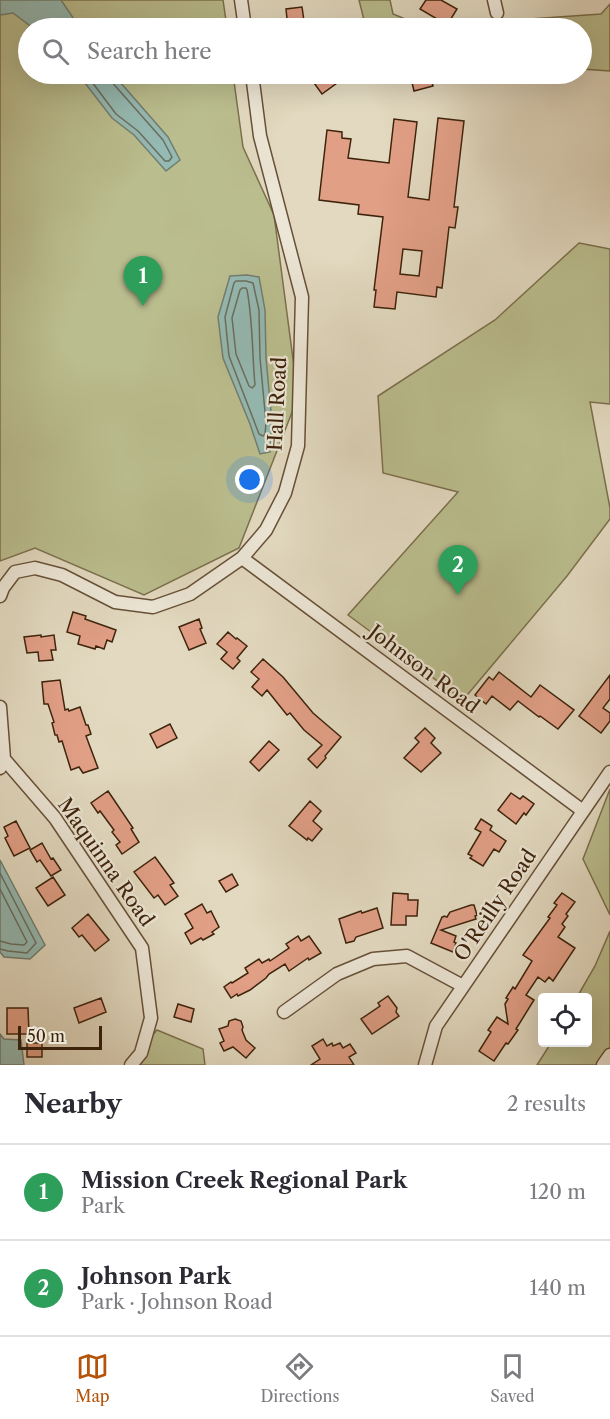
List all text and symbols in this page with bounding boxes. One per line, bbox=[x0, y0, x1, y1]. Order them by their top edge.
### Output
search box bbox=[18, 18, 592, 84]
icon: search bbox=[39, 35, 72, 68]
text: Search here bbox=[87, 38, 212, 65]
pin: 1 bbox=[124, 256, 162, 306]
street label: Hall Road bbox=[263, 356, 291, 452]
your location bbox=[235, 465, 264, 494]
pin: 2 bbox=[438, 546, 478, 595]
street label: Johnson Road bbox=[362, 618, 484, 718]
street label: Maquinna Road bbox=[53, 793, 159, 931]
street label: O'Reilly Road bbox=[449, 844, 541, 966]
map controls bbox=[538, 993, 592, 1047]
button: locate bbox=[538, 993, 592, 1047]
scale bar bbox=[18, 1023, 102, 1050]
text: 50 m bbox=[27, 1026, 65, 1046]
text: Nearby bbox=[24, 1088, 122, 1120]
text: 2 results bbox=[507, 1092, 586, 1116]
text: Mission Creek Regional Park bbox=[81, 1167, 407, 1194]
text: 1 bbox=[39, 1180, 48, 1204]
text: 120 m bbox=[529, 1180, 586, 1204]
text: Park bbox=[81, 1194, 124, 1218]
text: Johnson Park bbox=[81, 1263, 231, 1290]
text: 2 bbox=[38, 1276, 49, 1300]
text: 140 m bbox=[529, 1276, 586, 1300]
text: Park · Johnson Road bbox=[81, 1290, 273, 1314]
tab: Map bbox=[75, 1350, 110, 1406]
tab: Directions bbox=[260, 1350, 339, 1406]
tab: Saved bbox=[490, 1350, 535, 1406]

